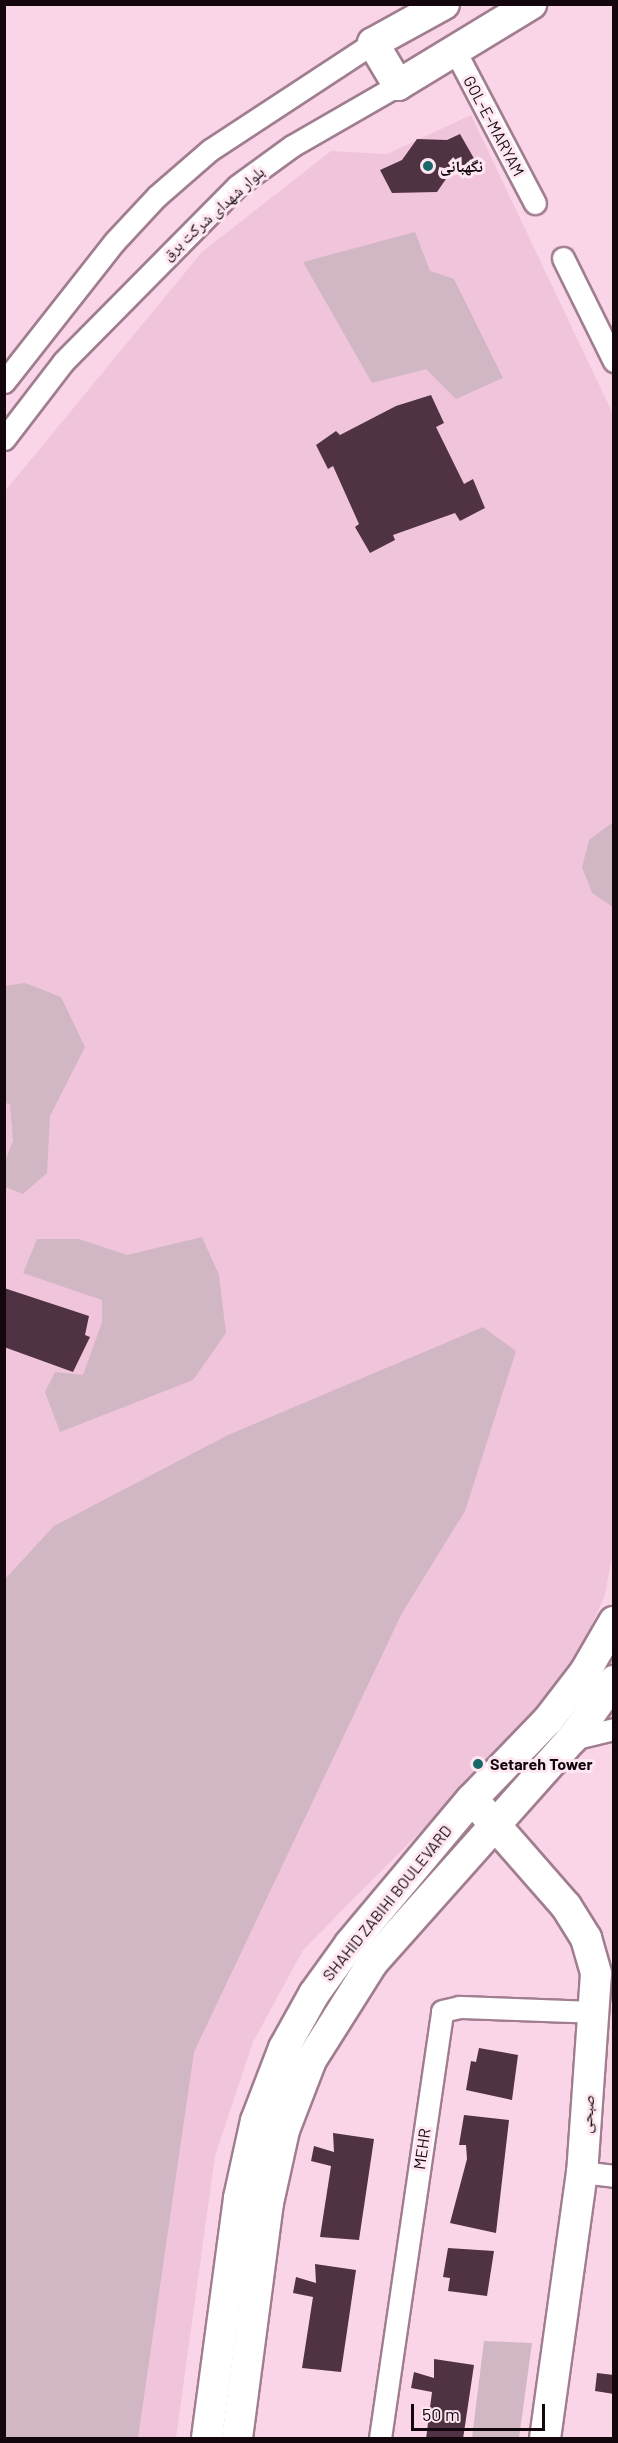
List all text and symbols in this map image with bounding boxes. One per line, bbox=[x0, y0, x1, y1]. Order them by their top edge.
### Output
street label: GOL-E-MARYAM bbox=[460, 73, 528, 179]
place label: نگهبانی bbox=[440, 156, 483, 176]
marker: نگهبانی bbox=[421, 159, 435, 173]
street label: بلوار شهدای شرکت برق bbox=[158, 162, 268, 264]
place label: Setareh Tower bbox=[490, 1754, 593, 1774]
marker: Setareh Tower bbox=[471, 1757, 485, 1771]
street label: SHAHID ZABIHI BOULEVARD bbox=[318, 1821, 456, 1985]
street label: صبحی bbox=[576, 2094, 598, 2134]
street label: MEHR bbox=[410, 2127, 434, 2171]
scale bar bbox=[414, 2392, 548, 2430]
text: 50 m bbox=[422, 2403, 460, 2425]

